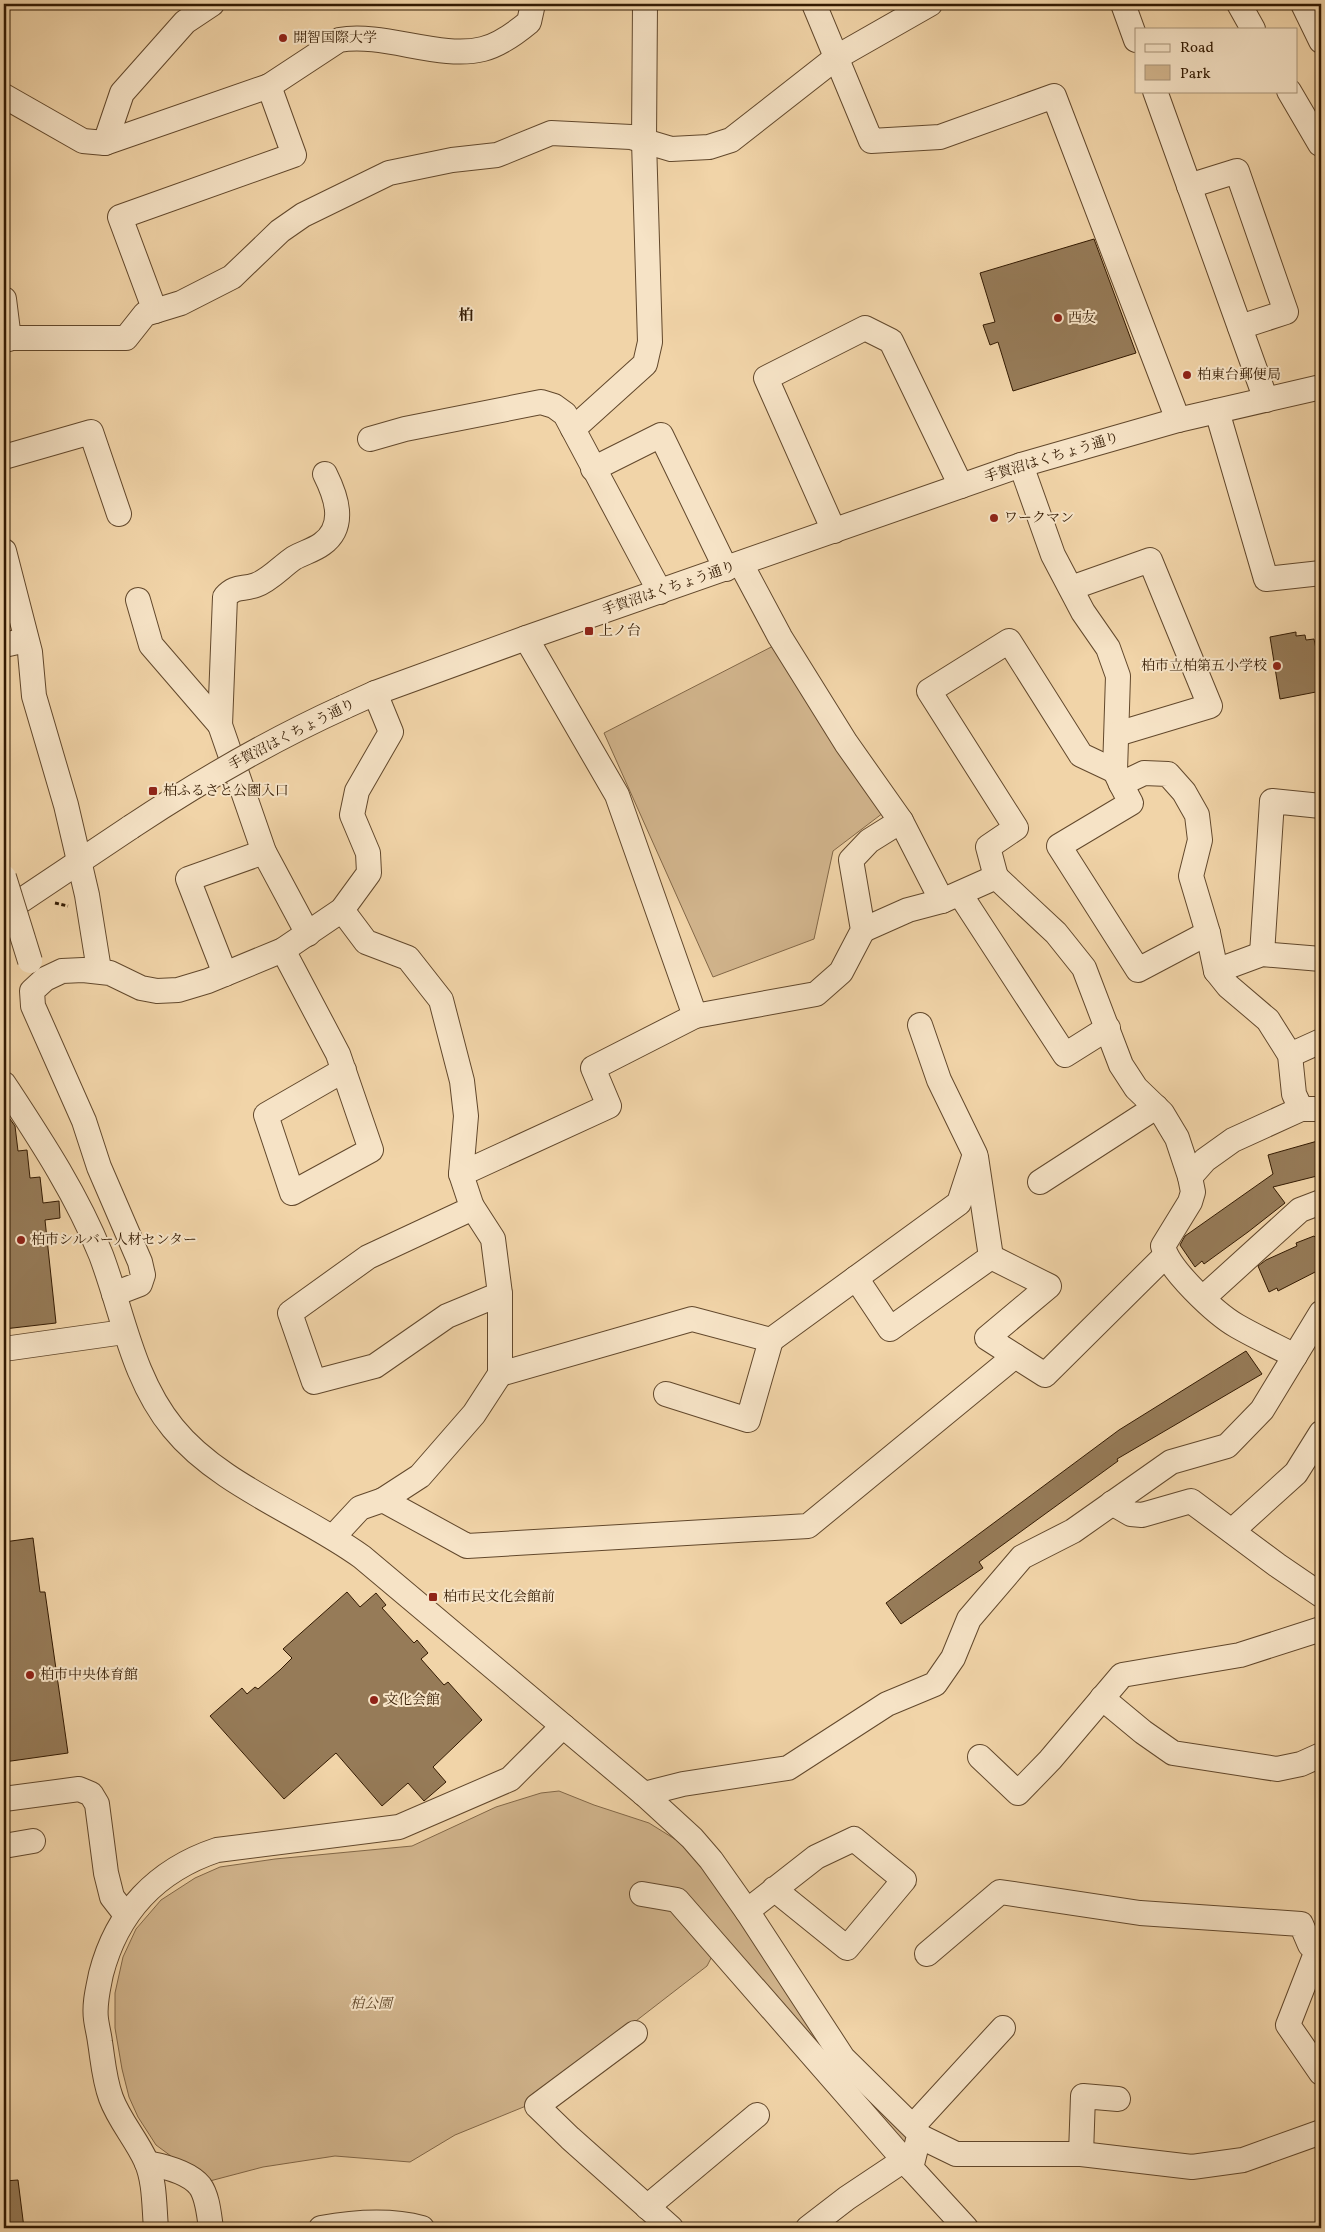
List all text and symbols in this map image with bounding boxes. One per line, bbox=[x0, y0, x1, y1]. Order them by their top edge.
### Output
legend bbox=[1135, 28, 1298, 92]
place label: 開智国際大学 bbox=[293, 29, 377, 48]
marker: 開智国際大学 bbox=[277, 32, 289, 44]
text: Road bbox=[1180, 38, 1214, 59]
text: Park bbox=[1180, 64, 1211, 85]
district label: 柏 bbox=[458, 306, 474, 327]
place label: 西友 bbox=[1068, 309, 1096, 328]
marker: 西友 bbox=[1052, 312, 1064, 324]
place label: 柏東台郵便局 bbox=[1197, 366, 1281, 385]
marker: 柏東台郵便局 bbox=[1181, 369, 1193, 381]
street label: 手賀沼はくちょう通り bbox=[982, 428, 1122, 488]
place label: ワークマン bbox=[1004, 509, 1074, 528]
marker: ワークマン bbox=[988, 512, 1000, 524]
street label: 手賀沼はくちょう通り bbox=[600, 557, 738, 621]
place label: 上ノ台 bbox=[599, 622, 641, 641]
marker: 上ノ台 bbox=[583, 625, 595, 637]
place label: 柏市立柏第五小学校 bbox=[1141, 657, 1267, 676]
marker: 柏市立柏第五小学校 bbox=[1271, 660, 1283, 672]
street label: 手賀沼はくちょう通り bbox=[225, 695, 359, 775]
place label: 柏ふるさと公園入口 bbox=[163, 782, 289, 801]
marker: 柏ふるさと公園入口 bbox=[147, 785, 159, 797]
place label: 柏市シルバー人材センター bbox=[31, 1231, 197, 1250]
marker: 柏市シルバー人材センター bbox=[15, 1234, 27, 1246]
place label: 柏市民文化会館前 bbox=[443, 1588, 555, 1607]
marker: 柏市民文化会館前 bbox=[427, 1591, 439, 1603]
place label: 柏市中央体育館 bbox=[40, 1666, 138, 1685]
marker: 柏市中央体育館 bbox=[24, 1669, 36, 1681]
place label: 文化会館 bbox=[384, 1691, 440, 1710]
marker: 文化会館 bbox=[368, 1694, 380, 1706]
park label: 柏公園 bbox=[350, 1995, 394, 2014]

